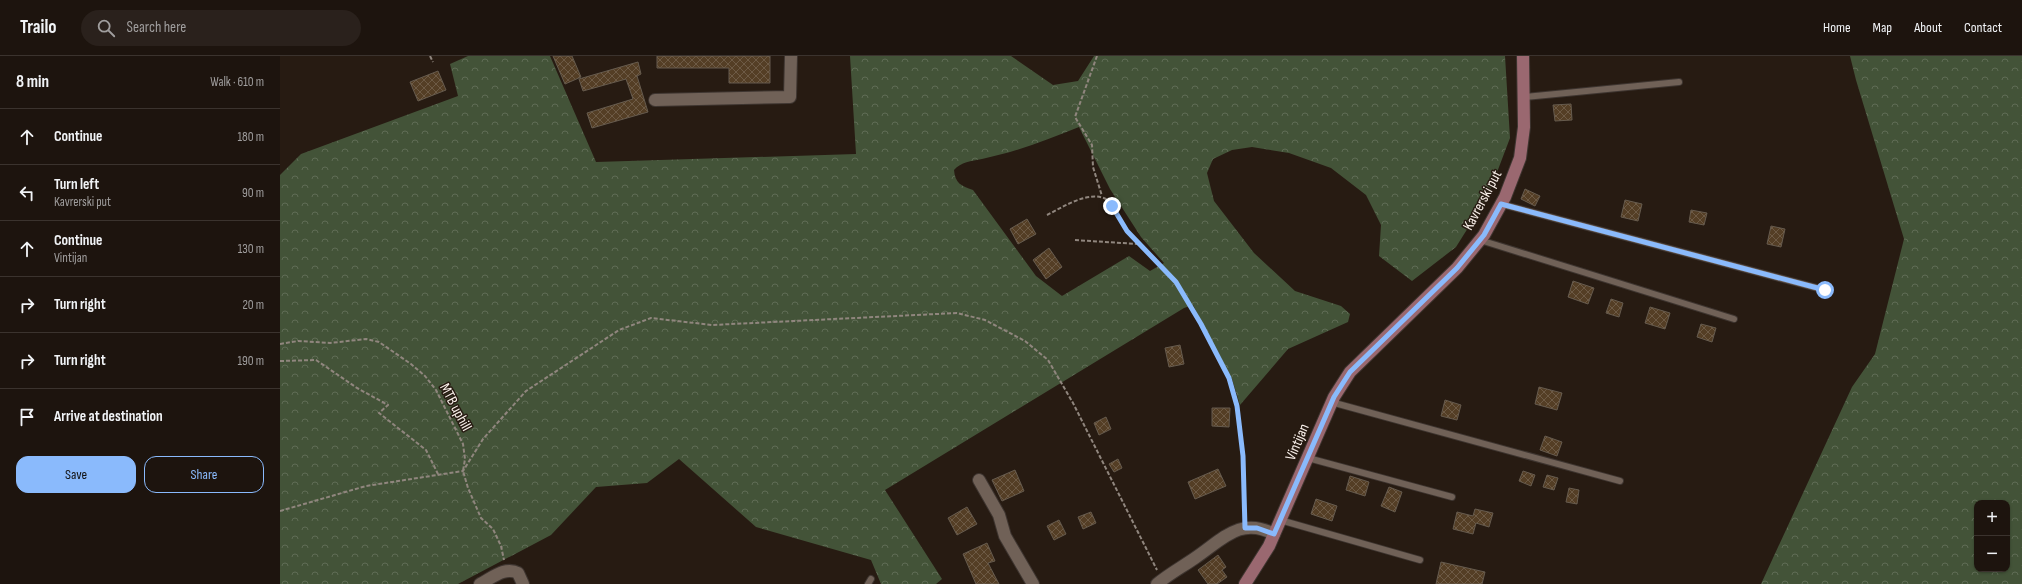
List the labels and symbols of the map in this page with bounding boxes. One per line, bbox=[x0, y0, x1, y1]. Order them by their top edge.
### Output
street label: Kavrerski put bbox=[1459, 166, 1506, 234]
route end bbox=[1103, 197, 1121, 215]
route start bbox=[1816, 281, 1834, 299]
street label: MTB uphill bbox=[435, 380, 476, 434]
street label: Vintijan bbox=[1281, 421, 1314, 464]

